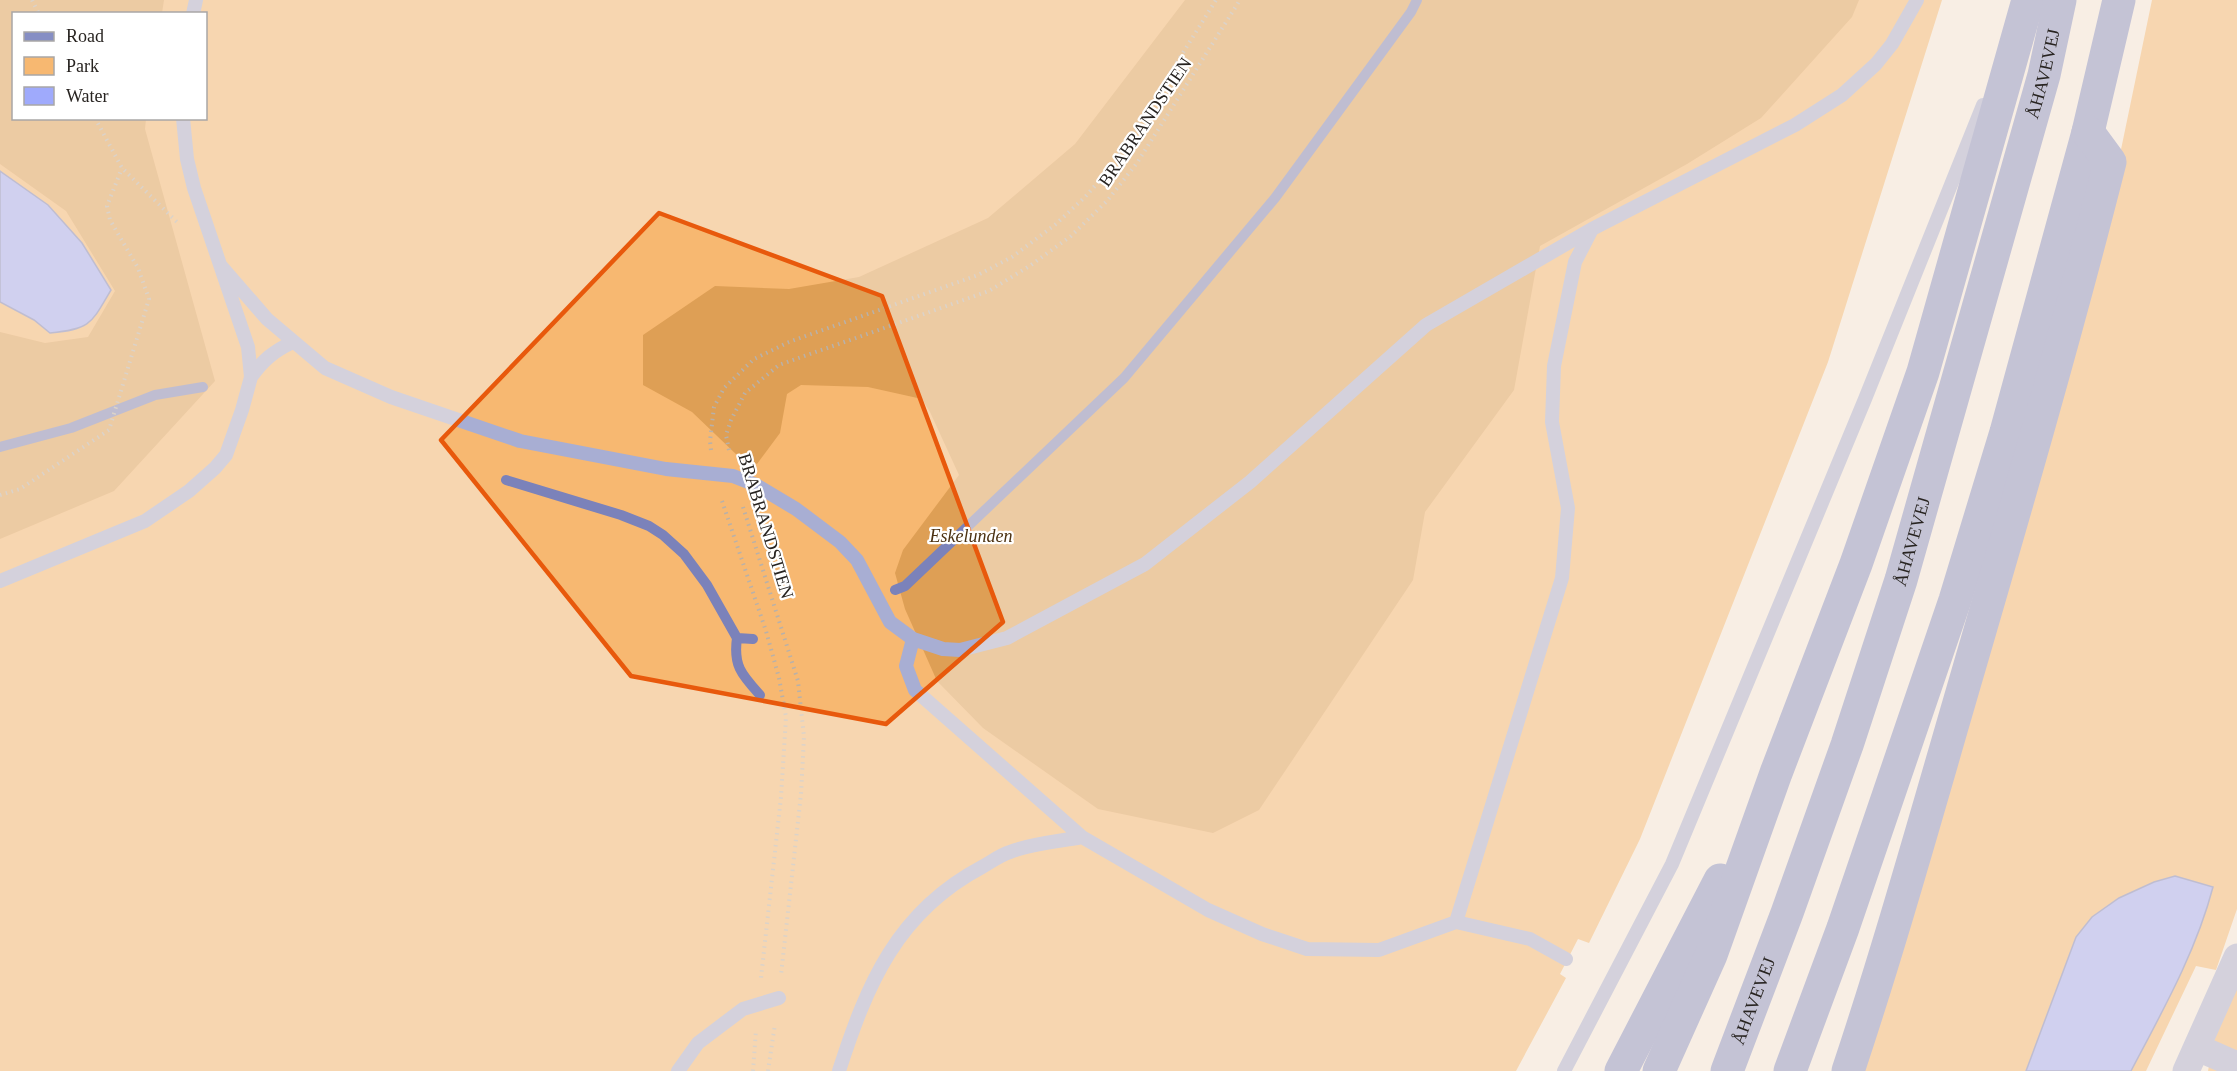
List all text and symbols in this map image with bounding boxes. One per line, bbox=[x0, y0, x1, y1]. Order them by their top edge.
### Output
legend bbox=[12, 12, 207, 120]
text: Road bbox=[66, 26, 104, 46]
street label: ÅHAVEVEJ bbox=[2022, 27, 2064, 121]
street label: BRABRANDSTIEN bbox=[1094, 54, 1196, 190]
text: Park bbox=[66, 56, 99, 76]
text: Water bbox=[66, 86, 109, 106]
street label: BRABRANDSTIEN bbox=[734, 451, 798, 601]
street label: ÅHAVEVEJ bbox=[1890, 495, 1934, 588]
park label: Eskelunden bbox=[929, 526, 1012, 546]
street label: ÅHAVEVEJ bbox=[1728, 954, 1779, 1047]

